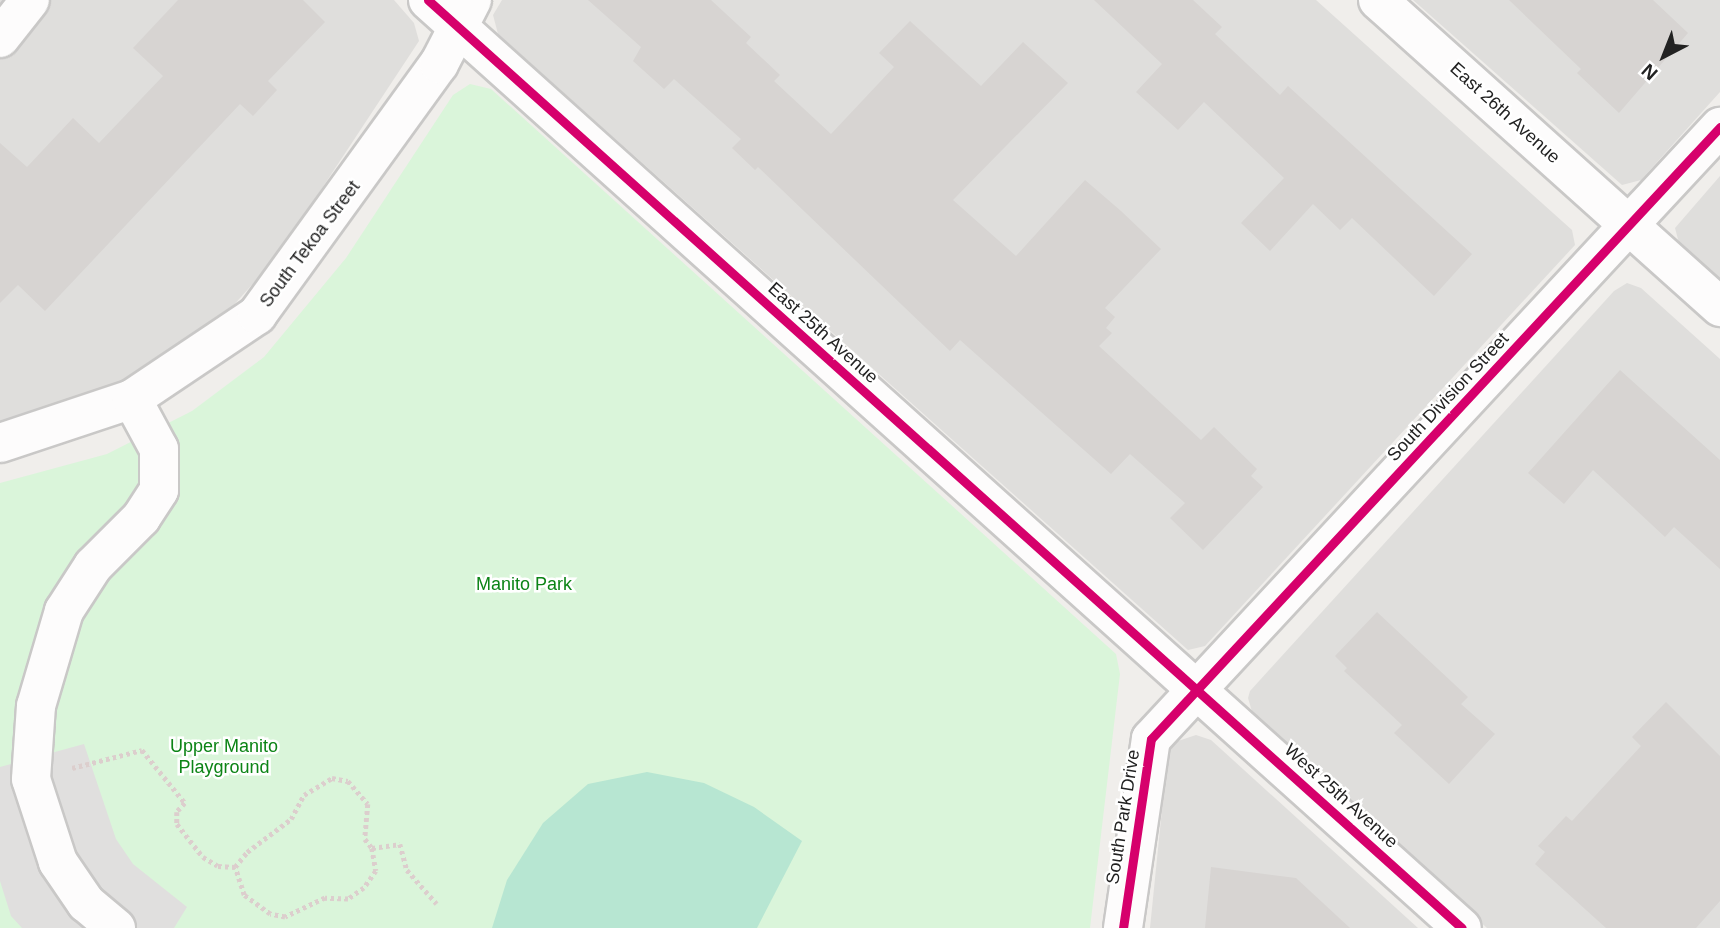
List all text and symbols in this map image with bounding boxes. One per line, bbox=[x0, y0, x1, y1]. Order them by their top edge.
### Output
north arrow bbox=[1629, 21, 1699, 91]
street label: East 26th Avenue bbox=[1445, 58, 1565, 168]
text: N bbox=[1637, 60, 1662, 84]
street label: South Tekoa Street bbox=[255, 176, 365, 312]
street label: East 25th Avenue bbox=[763, 278, 883, 388]
street label: South Division Street bbox=[1383, 328, 1513, 466]
park label: Manito Park bbox=[476, 573, 572, 595]
park label: Upper Manito Playground bbox=[170, 736, 278, 778]
street label: West 25th Avenue bbox=[1279, 739, 1403, 853]
street label: South Park Drive bbox=[1102, 748, 1144, 886]

